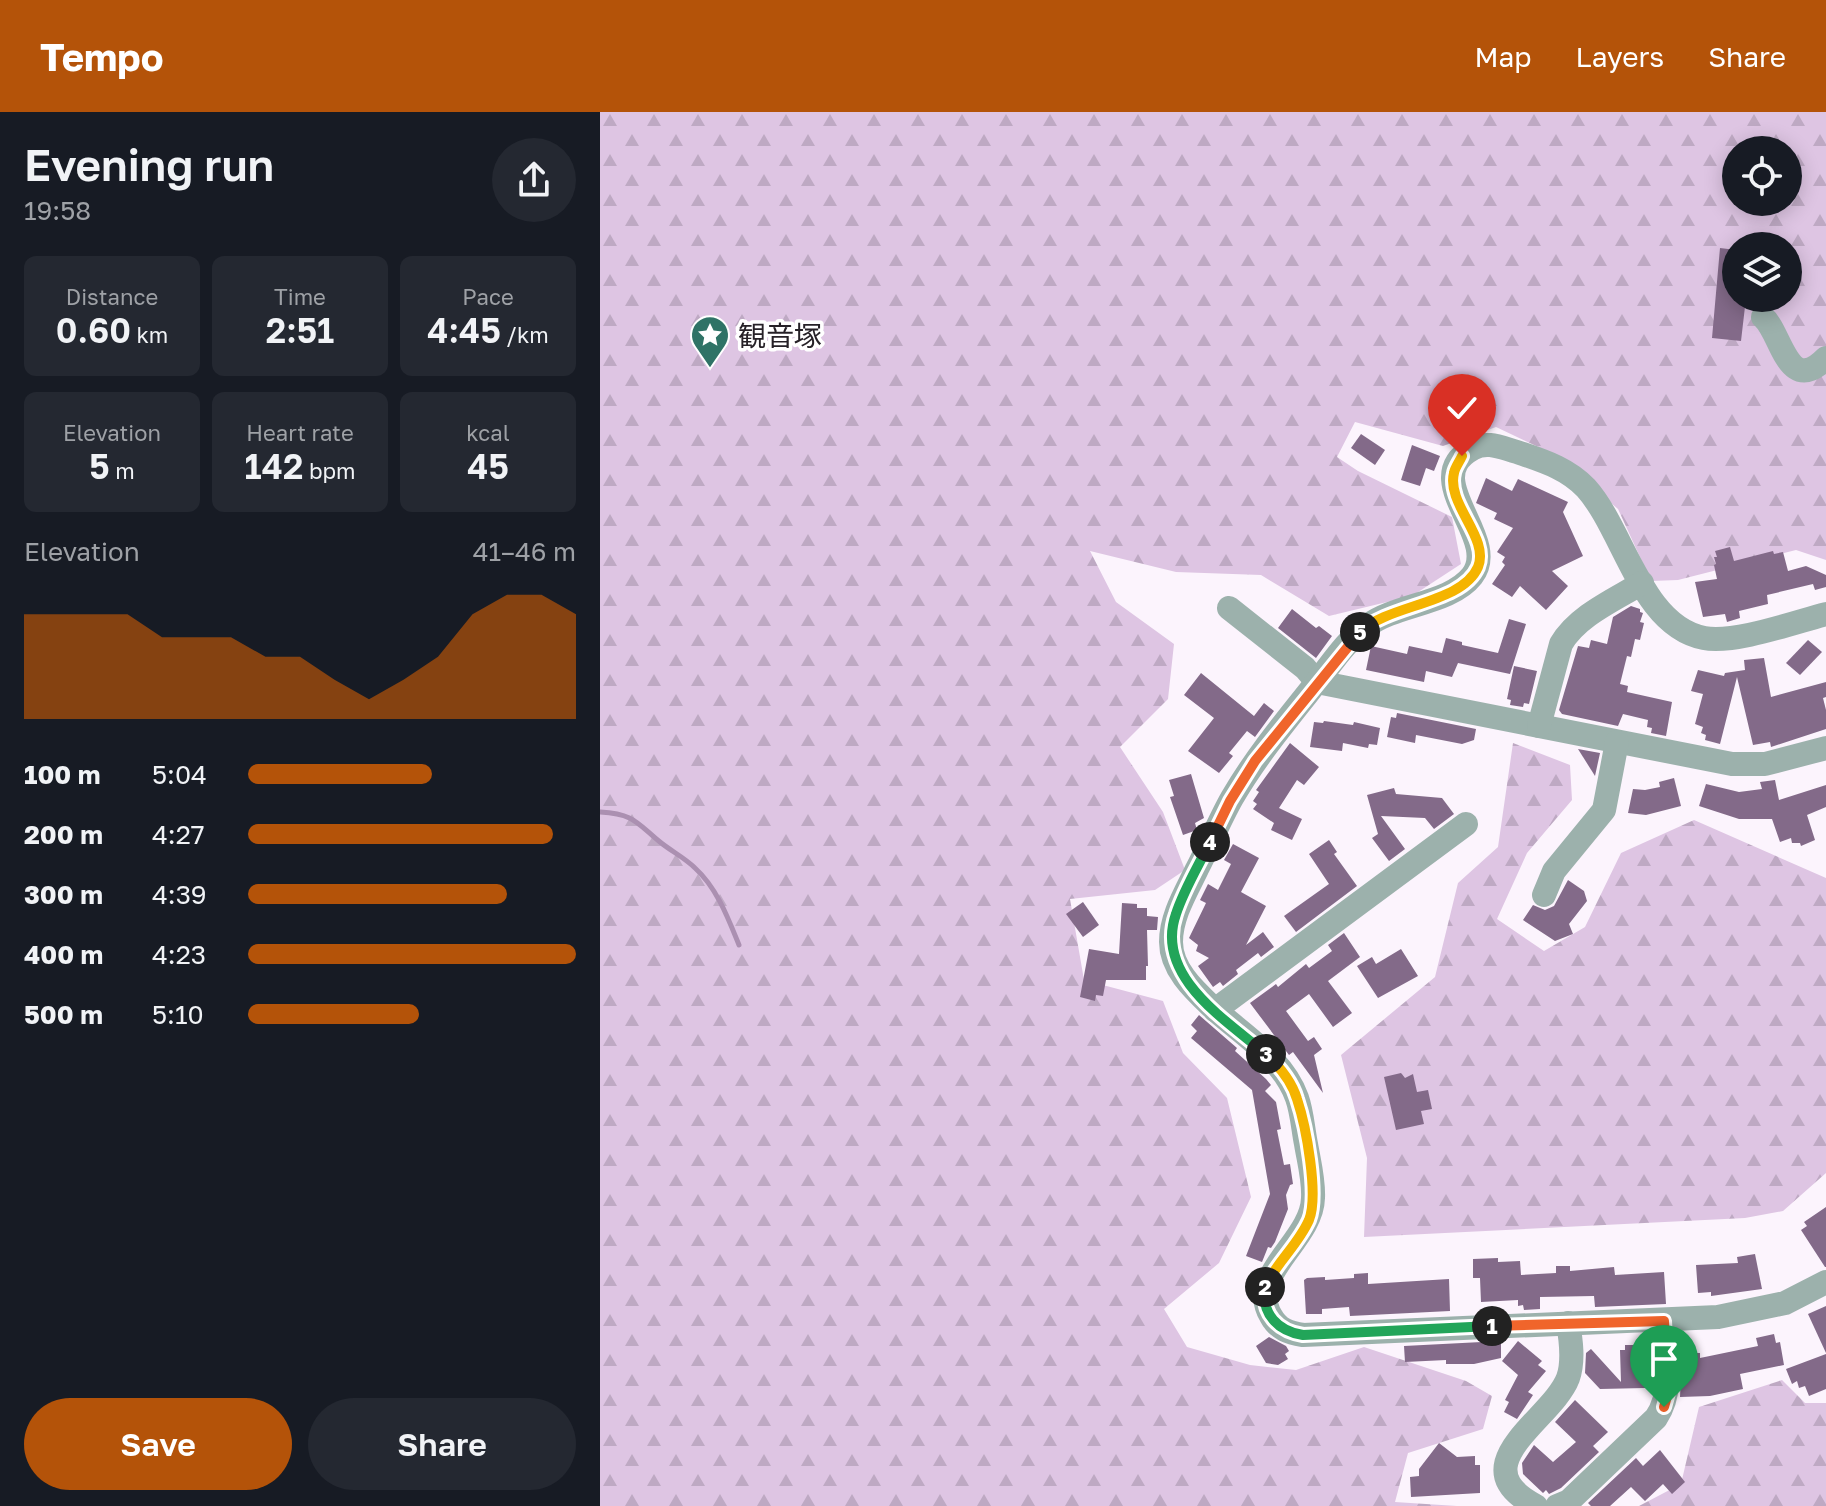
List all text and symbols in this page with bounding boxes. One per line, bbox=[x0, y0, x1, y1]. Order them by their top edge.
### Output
text: Tempo bbox=[40, 34, 164, 79]
text: Map bbox=[1474, 40, 1532, 73]
text: Layers bbox=[1576, 40, 1664, 73]
text: Share bbox=[1708, 40, 1786, 73]
map controls bbox=[1722, 136, 1802, 312]
button: locate bbox=[1722, 136, 1802, 216]
text: Evening run bbox=[24, 138, 274, 191]
button: share bbox=[492, 138, 576, 222]
text: 19:58 bbox=[24, 195, 91, 226]
button: layers bbox=[1722, 232, 1802, 312]
text: Distance bbox=[66, 283, 158, 310]
text: Time bbox=[274, 283, 326, 310]
text: Pace bbox=[462, 283, 514, 310]
text: 0.60 bbox=[56, 310, 131, 350]
text: 2:51 bbox=[266, 310, 334, 350]
text: 4:45 bbox=[427, 310, 501, 350]
place icon: 観音塚 bbox=[689, 314, 731, 369]
place label: 観音塚 bbox=[738, 319, 822, 352]
text: km bbox=[131, 321, 168, 348]
text: /km bbox=[501, 321, 549, 348]
pin bbox=[1428, 374, 1496, 456]
icon: check bbox=[1440, 386, 1484, 430]
text: Elevation bbox=[63, 419, 161, 446]
text: Heart rate bbox=[246, 419, 354, 446]
text: kcal bbox=[466, 419, 510, 446]
text: 5 bbox=[89, 446, 110, 486]
text: 142 bbox=[245, 446, 303, 486]
text: 45 bbox=[467, 446, 509, 486]
text: m bbox=[110, 457, 135, 484]
text: bpm bbox=[303, 457, 355, 484]
text: Elevation bbox=[24, 536, 140, 567]
text: 41–46 m bbox=[473, 536, 576, 567]
pin: 5 bbox=[1340, 612, 1380, 652]
text: 5 bbox=[1353, 618, 1367, 645]
text: 100 m bbox=[24, 759, 100, 790]
text: 5:04 bbox=[152, 759, 207, 790]
text: 200 m bbox=[24, 819, 103, 850]
text: 4:27 bbox=[152, 819, 205, 850]
pin: 4 bbox=[1190, 822, 1230, 862]
text: 4 bbox=[1203, 828, 1217, 855]
text: 300 m bbox=[24, 879, 103, 910]
text: 4:39 bbox=[152, 879, 207, 910]
text: 400 m bbox=[24, 939, 103, 970]
text: 4:23 bbox=[152, 939, 206, 970]
text: 500 m bbox=[24, 999, 103, 1030]
text: 5:10 bbox=[152, 999, 204, 1030]
pin: 3 bbox=[1246, 1034, 1286, 1074]
text: 3 bbox=[1259, 1040, 1273, 1067]
pin: 2 bbox=[1245, 1267, 1285, 1307]
text: 2 bbox=[1258, 1273, 1272, 1300]
pin: 1 bbox=[1472, 1306, 1512, 1346]
text: 1 bbox=[1486, 1312, 1498, 1339]
pin bbox=[1630, 1325, 1698, 1407]
icon: arrive bbox=[1642, 1337, 1686, 1381]
button: Save bbox=[24, 1398, 292, 1490]
button: Share bbox=[308, 1398, 576, 1490]

